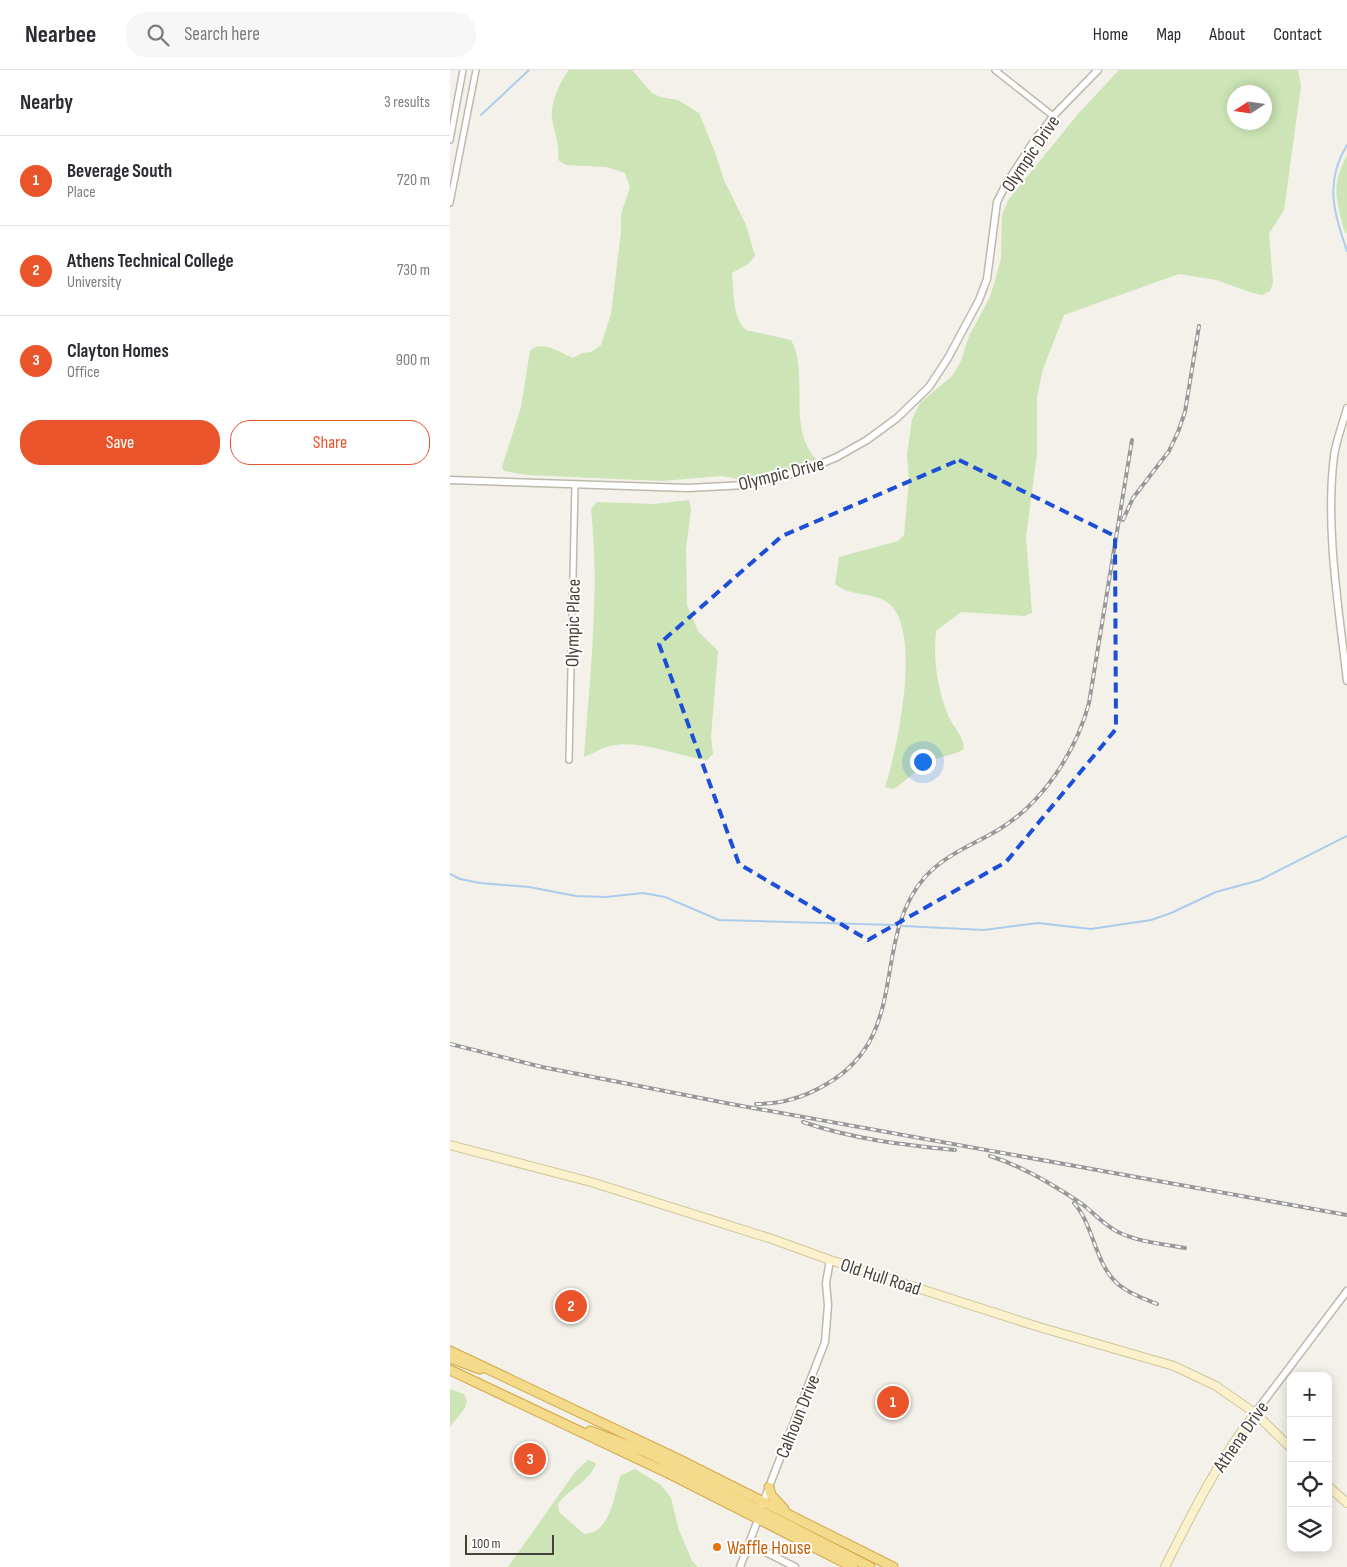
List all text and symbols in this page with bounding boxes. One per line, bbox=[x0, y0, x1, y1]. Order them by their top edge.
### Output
search box bbox=[126, 12, 476, 57]
text: Nearbee bbox=[25, 20, 96, 49]
icon: search bbox=[144, 21, 172, 49]
text: Search here bbox=[184, 23, 260, 46]
text: Home bbox=[1093, 24, 1128, 45]
text: Map bbox=[1156, 24, 1181, 45]
text: About bbox=[1209, 24, 1245, 45]
text: Contact bbox=[1273, 24, 1322, 45]
north arrow bbox=[1227, 85, 1272, 130]
text: Nearby bbox=[20, 90, 73, 115]
text: 3 results bbox=[384, 93, 430, 112]
street label: Olympic Drive bbox=[997, 111, 1065, 197]
text: Beverage South bbox=[67, 160, 172, 183]
text: 1 bbox=[33, 171, 39, 190]
text: 720 m bbox=[397, 171, 430, 190]
text: Place bbox=[67, 183, 96, 202]
text: Athens Technical College bbox=[67, 250, 234, 273]
text: 2 bbox=[32, 261, 40, 280]
text: 730 m bbox=[397, 261, 430, 280]
text: University bbox=[67, 273, 121, 292]
text: Clayton Homes bbox=[67, 340, 169, 363]
text: 3 bbox=[32, 351, 40, 370]
text: 900 m bbox=[396, 351, 430, 370]
text: Office bbox=[67, 363, 100, 382]
button: Save bbox=[20, 420, 220, 465]
button: Share bbox=[230, 420, 430, 465]
street label: Olympic Drive bbox=[736, 453, 827, 496]
street label: Olympic Place bbox=[561, 579, 586, 667]
your location bbox=[910, 749, 936, 775]
street label: Old Hull Road bbox=[837, 1254, 924, 1301]
pin: 2 bbox=[555, 1287, 587, 1325]
street label: Calhoun Drive bbox=[771, 1371, 826, 1462]
map controls bbox=[1287, 1372, 1332, 1552]
button: + bbox=[1287, 1372, 1332, 1417]
pin: 1 bbox=[877, 1383, 909, 1421]
street label: Athena Drive bbox=[1208, 1397, 1274, 1478]
button: − bbox=[1287, 1417, 1332, 1462]
pin: 3 bbox=[514, 1440, 546, 1478]
button: locate bbox=[1287, 1462, 1332, 1507]
button: layers bbox=[1287, 1507, 1332, 1552]
scale bar bbox=[465, 1532, 554, 1555]
text: 100 m bbox=[472, 1535, 501, 1552]
place label: Waffle House bbox=[727, 1537, 811, 1560]
marker: Waffle House bbox=[711, 1541, 723, 1553]

